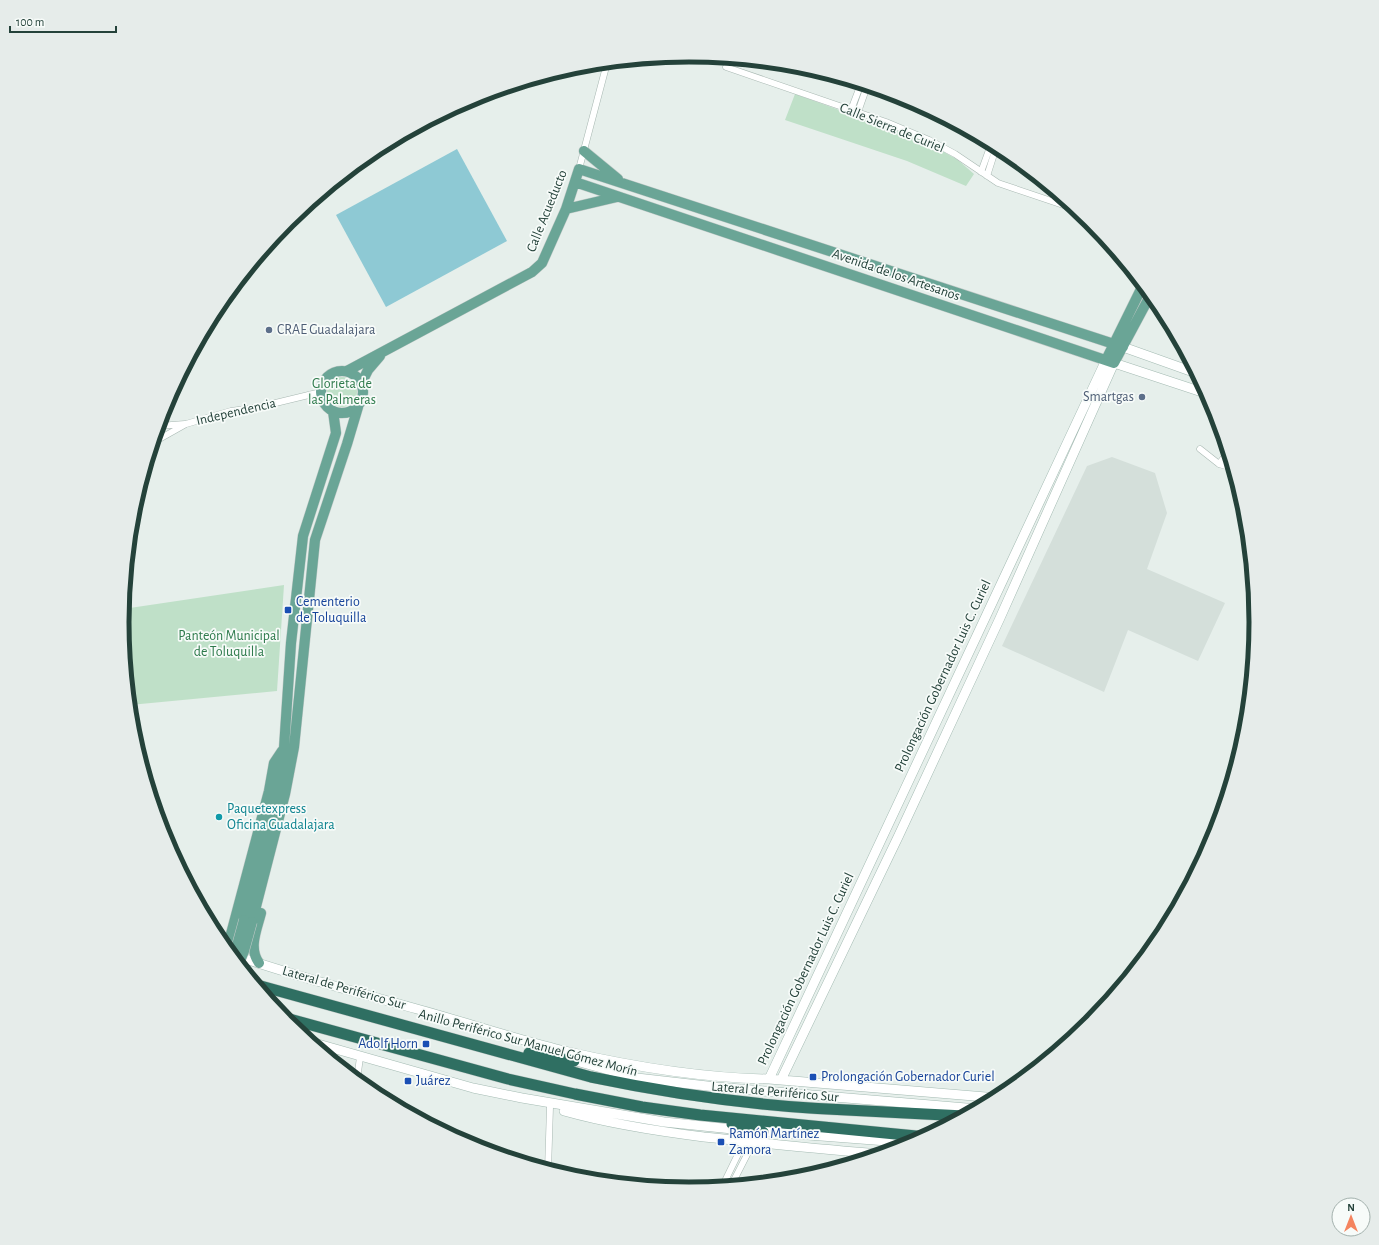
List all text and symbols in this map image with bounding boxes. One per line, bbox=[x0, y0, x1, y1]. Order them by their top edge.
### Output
scale bar bbox=[10, 8, 116, 34]
text: 100 m bbox=[16, 16, 44, 28]
street label: Calle Sierra de Curiel bbox=[838, 101, 946, 155]
street label: Calle Acueducto bbox=[524, 168, 570, 254]
street label: Avenida de los Artesanos bbox=[830, 246, 962, 304]
place label: CRAE Guadalajara bbox=[277, 323, 376, 337]
marker: CRAE Guadalajara bbox=[264, 325, 274, 335]
park label: Glorieta de las Palmeras bbox=[308, 377, 376, 407]
place label: Smartgas bbox=[1083, 390, 1134, 404]
marker: Smartgas bbox=[1137, 392, 1147, 402]
street label: Independencia bbox=[195, 396, 278, 428]
street label: Prolongación Gobernador Luis C. Curiel bbox=[892, 578, 994, 774]
place label: Cementerio de Toluquilla bbox=[296, 595, 367, 625]
marker: Cementerio de Toluquilla bbox=[283, 605, 293, 615]
park label: Panteón Municipal de Toluquilla bbox=[178, 629, 280, 659]
place label: Paquetexpress Oficina Guadalajara bbox=[227, 802, 335, 832]
marker: Paquetexpress Oficina Guadalajara bbox=[214, 812, 224, 822]
street label: Prolongación Gobernador Luis C. Curiel bbox=[755, 871, 857, 1067]
street label: Lateral de Periférico Sur bbox=[281, 964, 408, 1012]
street label: Anillo Periférico Sur Manuel Gómez Morín bbox=[417, 1007, 639, 1079]
place label: Adolf Horn bbox=[358, 1037, 418, 1051]
marker: Adolf Horn bbox=[421, 1039, 431, 1049]
place label: Prolongación Gobernador Curiel bbox=[821, 1070, 995, 1084]
marker: Prolongación Gobernador Curiel bbox=[808, 1072, 818, 1082]
place label: Juárez bbox=[416, 1074, 451, 1088]
marker: Juárez bbox=[403, 1076, 413, 1086]
street label: Lateral de Periférico Sur bbox=[711, 1079, 840, 1105]
place label: Ramón Martínez Zamora bbox=[729, 1127, 820, 1157]
marker: Ramón Martínez Zamora bbox=[716, 1137, 726, 1147]
north arrow bbox=[1331, 1197, 1371, 1237]
text: N bbox=[1347, 1202, 1355, 1213]

